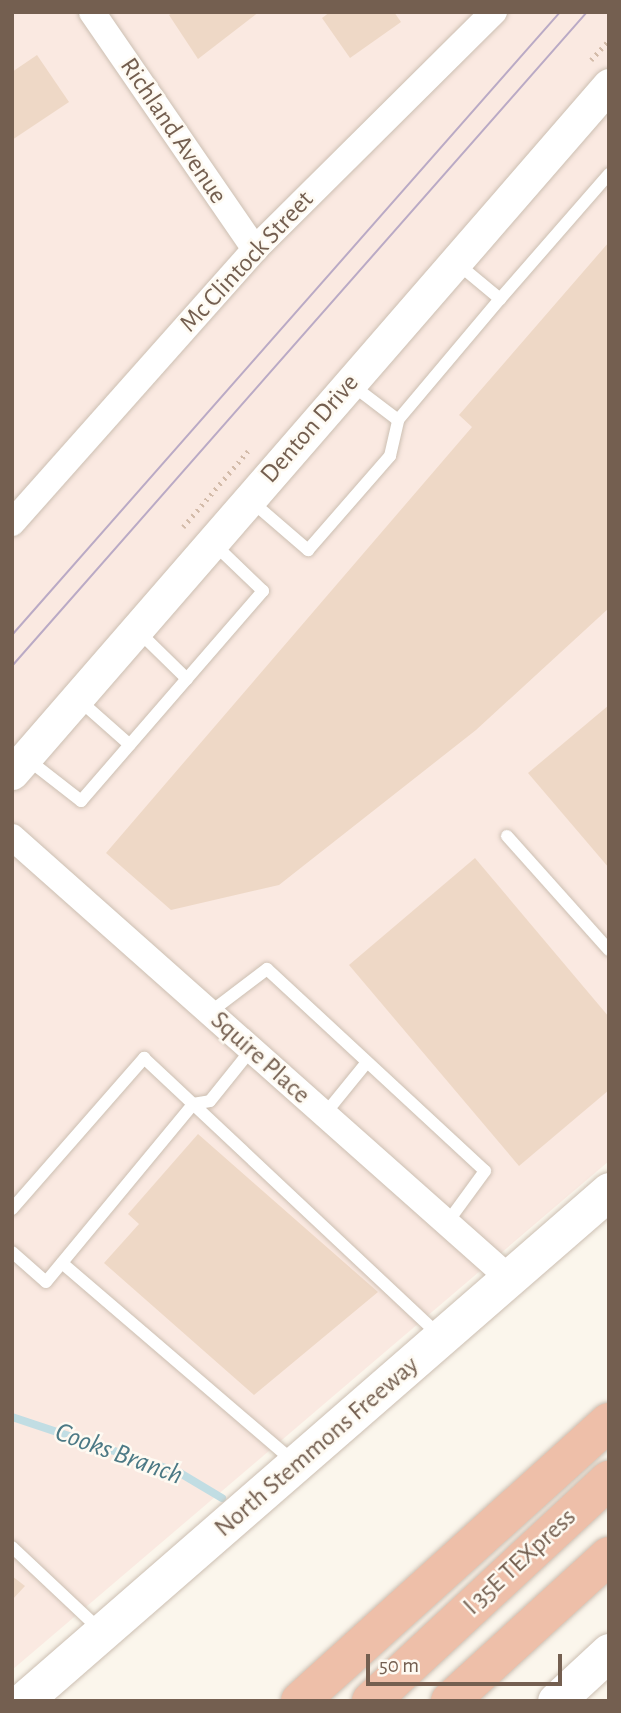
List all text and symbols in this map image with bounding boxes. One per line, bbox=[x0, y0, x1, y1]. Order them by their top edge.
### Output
street label: Richland Avenue bbox=[113, 52, 233, 210]
street label: Mc Clintock Street bbox=[174, 185, 320, 339]
street label: Denton Drive bbox=[254, 368, 366, 490]
street label: Squire Place bbox=[204, 1005, 316, 1111]
street label: North Stemmons Freeway bbox=[209, 1350, 425, 1544]
water label: Cooks Branch bbox=[51, 1415, 187, 1493]
street label: I 35E TEXpress bbox=[457, 1502, 583, 1622]
scale bar bbox=[369, 1640, 565, 1684]
text: 50 m bbox=[379, 1655, 419, 1676]

